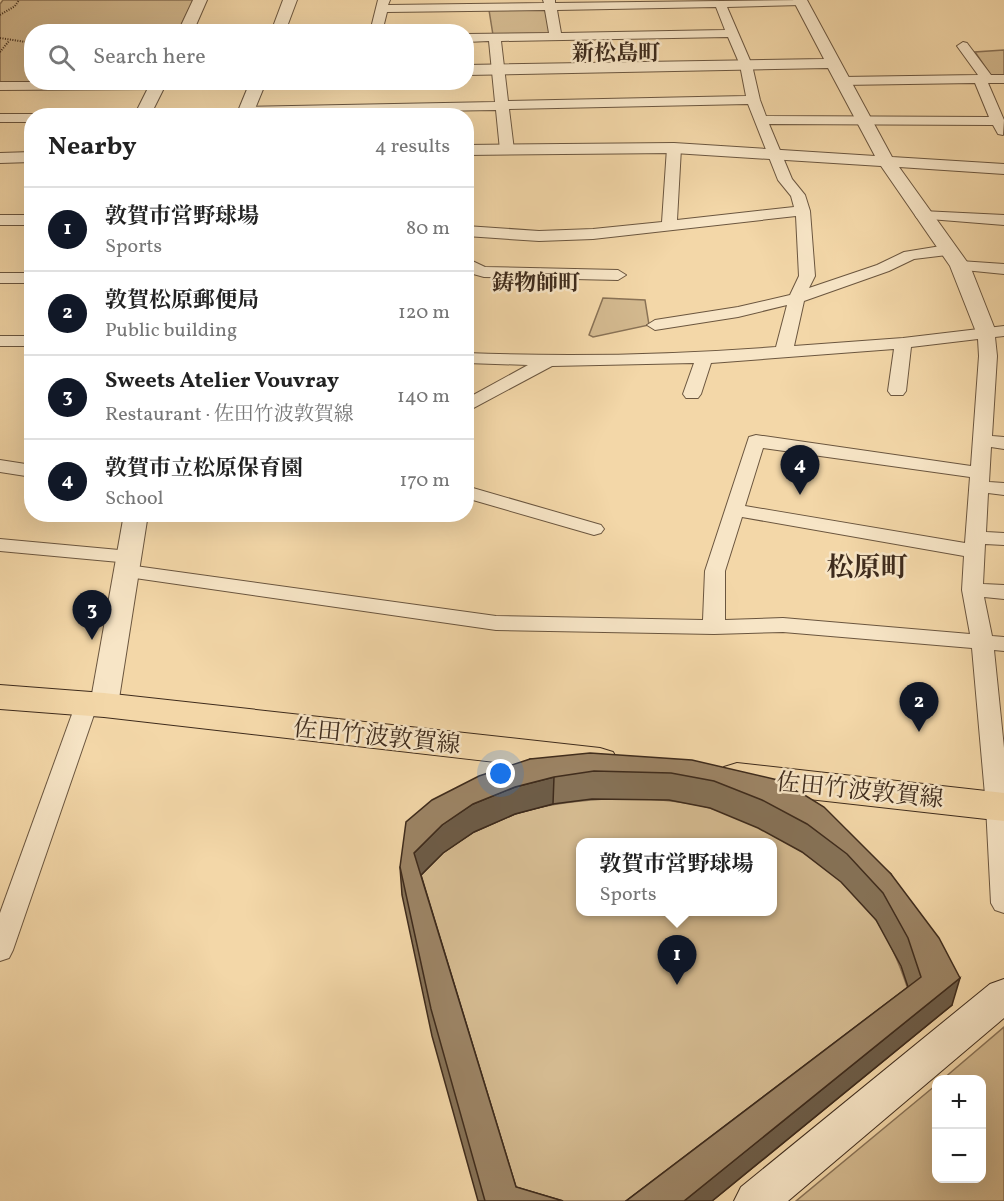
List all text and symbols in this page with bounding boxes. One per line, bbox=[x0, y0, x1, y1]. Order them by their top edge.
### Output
search box bbox=[24, 24, 474, 90]
district label: 新松島町 bbox=[572, 39, 660, 70]
icon: search bbox=[45, 41, 78, 74]
text: Search here bbox=[93, 42, 206, 73]
text: Nearby bbox=[48, 129, 137, 165]
text: 4 results bbox=[375, 133, 450, 161]
text: 敦賀市営野球場 bbox=[105, 202, 259, 233]
text: 1 bbox=[63, 215, 72, 243]
text: 80 m bbox=[406, 215, 450, 243]
text: Sports bbox=[105, 233, 162, 261]
district label: 鋳物師町 bbox=[492, 269, 580, 300]
text: 敦賀松原郵便局 bbox=[105, 286, 259, 317]
text: 2 bbox=[62, 299, 73, 327]
text: 120 m bbox=[398, 299, 450, 327]
text: Public building bbox=[105, 317, 237, 345]
text: Sweets Atelier Vouvray bbox=[105, 366, 339, 397]
text: 3 bbox=[62, 383, 73, 411]
text: 140 m bbox=[397, 383, 450, 411]
text: Restaurant · 佐田竹波敦賀線 bbox=[105, 401, 354, 429]
pin: 4 bbox=[780, 446, 820, 495]
text: 敦賀市立松原保育園 bbox=[105, 454, 303, 485]
text: 4 bbox=[61, 467, 74, 495]
text: 170 m bbox=[400, 467, 450, 495]
text: School bbox=[105, 485, 163, 513]
district label: 松原町 bbox=[827, 550, 908, 588]
pin: 3 bbox=[72, 590, 112, 640]
pin: 2 bbox=[900, 682, 938, 732]
street label: 佐田竹波敦賀線 bbox=[291, 712, 462, 764]
your location bbox=[486, 759, 515, 788]
street label: 佐田竹波敦賀線 bbox=[774, 766, 945, 818]
popup bbox=[576, 838, 777, 916]
text: 敦賀市営野球場 bbox=[599, 850, 754, 881]
text: Sports bbox=[599, 881, 657, 909]
pin: 1 bbox=[658, 936, 696, 985]
map controls bbox=[932, 1075, 986, 1183]
button: + bbox=[932, 1075, 986, 1129]
button: − bbox=[932, 1129, 986, 1183]

